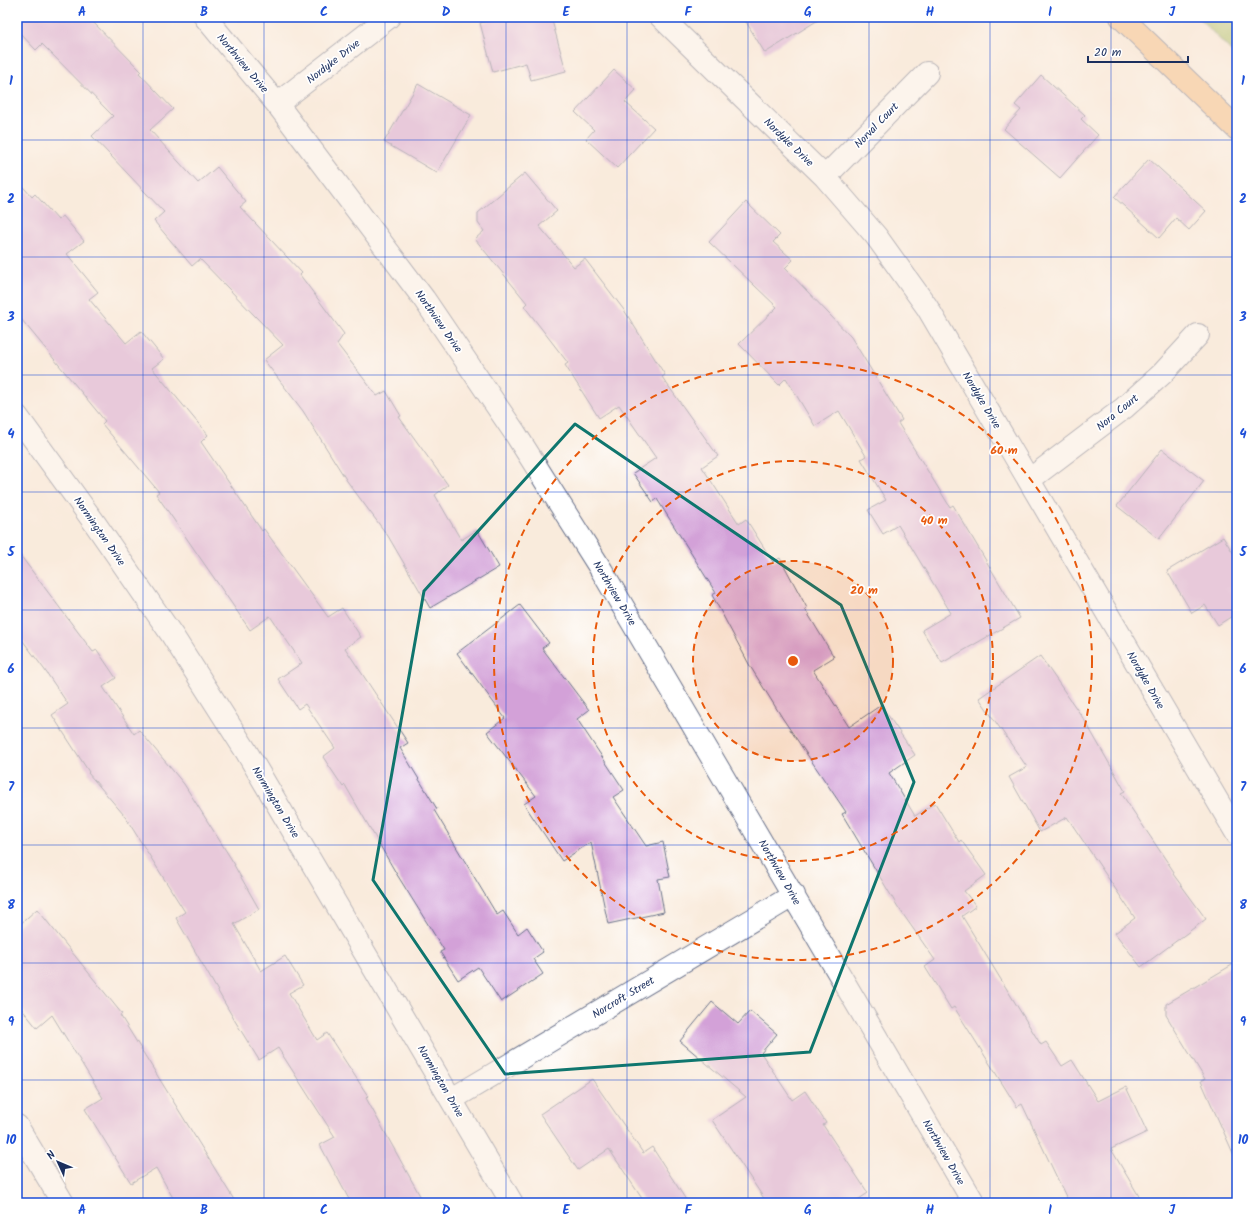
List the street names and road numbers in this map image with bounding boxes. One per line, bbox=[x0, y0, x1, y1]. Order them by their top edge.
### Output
street label: Northview Drive bbox=[212, 30, 273, 97]
street label: Nordyke Drive bbox=[303, 35, 364, 89]
street label: Norval Court bbox=[850, 98, 904, 153]
street label: Nordyke Drive bbox=[759, 114, 818, 172]
street label: Northview Drive bbox=[410, 286, 467, 357]
street label: Nordyke Drive bbox=[957, 368, 1005, 433]
street label: Nora Court bbox=[1092, 389, 1143, 436]
street label: Normington Drive bbox=[69, 493, 130, 570]
street label: Northview Drive bbox=[588, 558, 641, 630]
street label: Nordyke Drive bbox=[1121, 648, 1169, 713]
street label: Normington Drive bbox=[247, 763, 304, 842]
street label: Northview Drive bbox=[753, 836, 805, 909]
street label: Norcroft Street bbox=[589, 972, 659, 1024]
street label: Normington Drive bbox=[412, 1042, 468, 1121]
street label: Northview Drive bbox=[917, 1116, 969, 1189]

